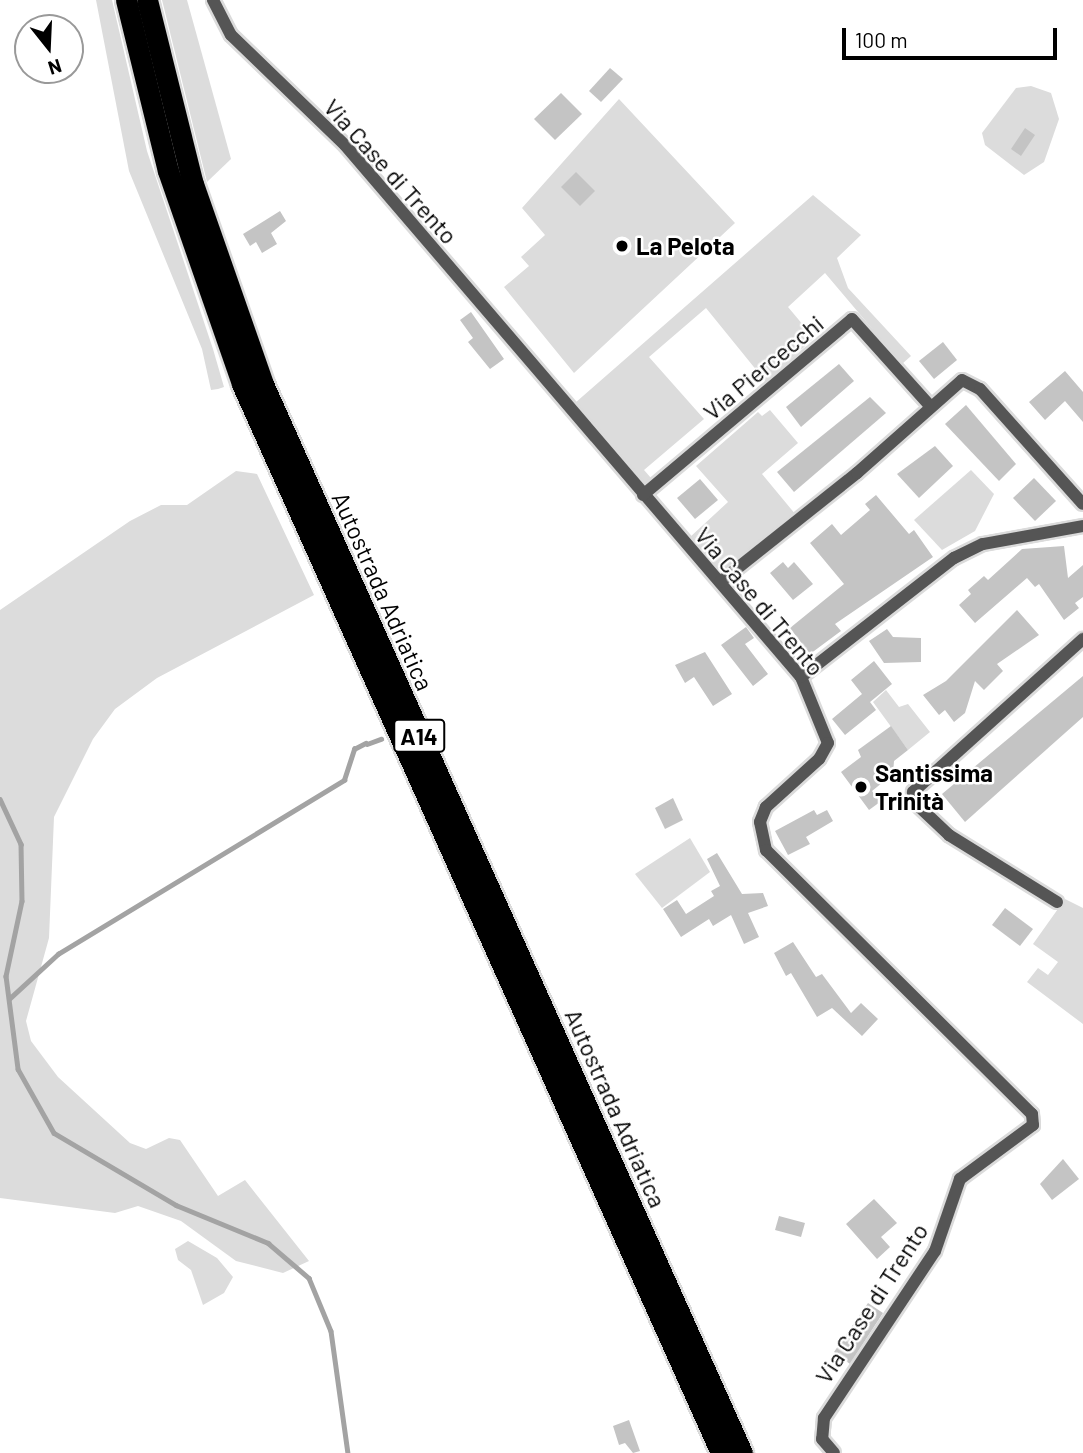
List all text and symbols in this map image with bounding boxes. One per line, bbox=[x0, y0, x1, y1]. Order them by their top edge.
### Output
north arrow bbox=[14, 14, 84, 84]
scale bar bbox=[845, 14, 1060, 58]
text: 100 m bbox=[855, 27, 908, 52]
text: N bbox=[45, 55, 65, 80]
street label: Via Case di Trento bbox=[318, 93, 464, 249]
place label: La Pelota bbox=[636, 232, 735, 260]
marker: La Pelota bbox=[614, 238, 630, 254]
street label: Via Piercecchi bbox=[697, 308, 829, 426]
street label: Autostrada Adriatica bbox=[326, 487, 440, 695]
street label: Via Case di Trento bbox=[689, 521, 831, 681]
road number: A14 bbox=[393, 716, 445, 756]
place label: Santissima Trinità bbox=[875, 759, 993, 815]
marker: Santissima Trinità bbox=[853, 779, 869, 795]
street label: Autostrada Adriatica bbox=[559, 1004, 673, 1212]
street label: Via Case di Trento bbox=[808, 1217, 934, 1389]

